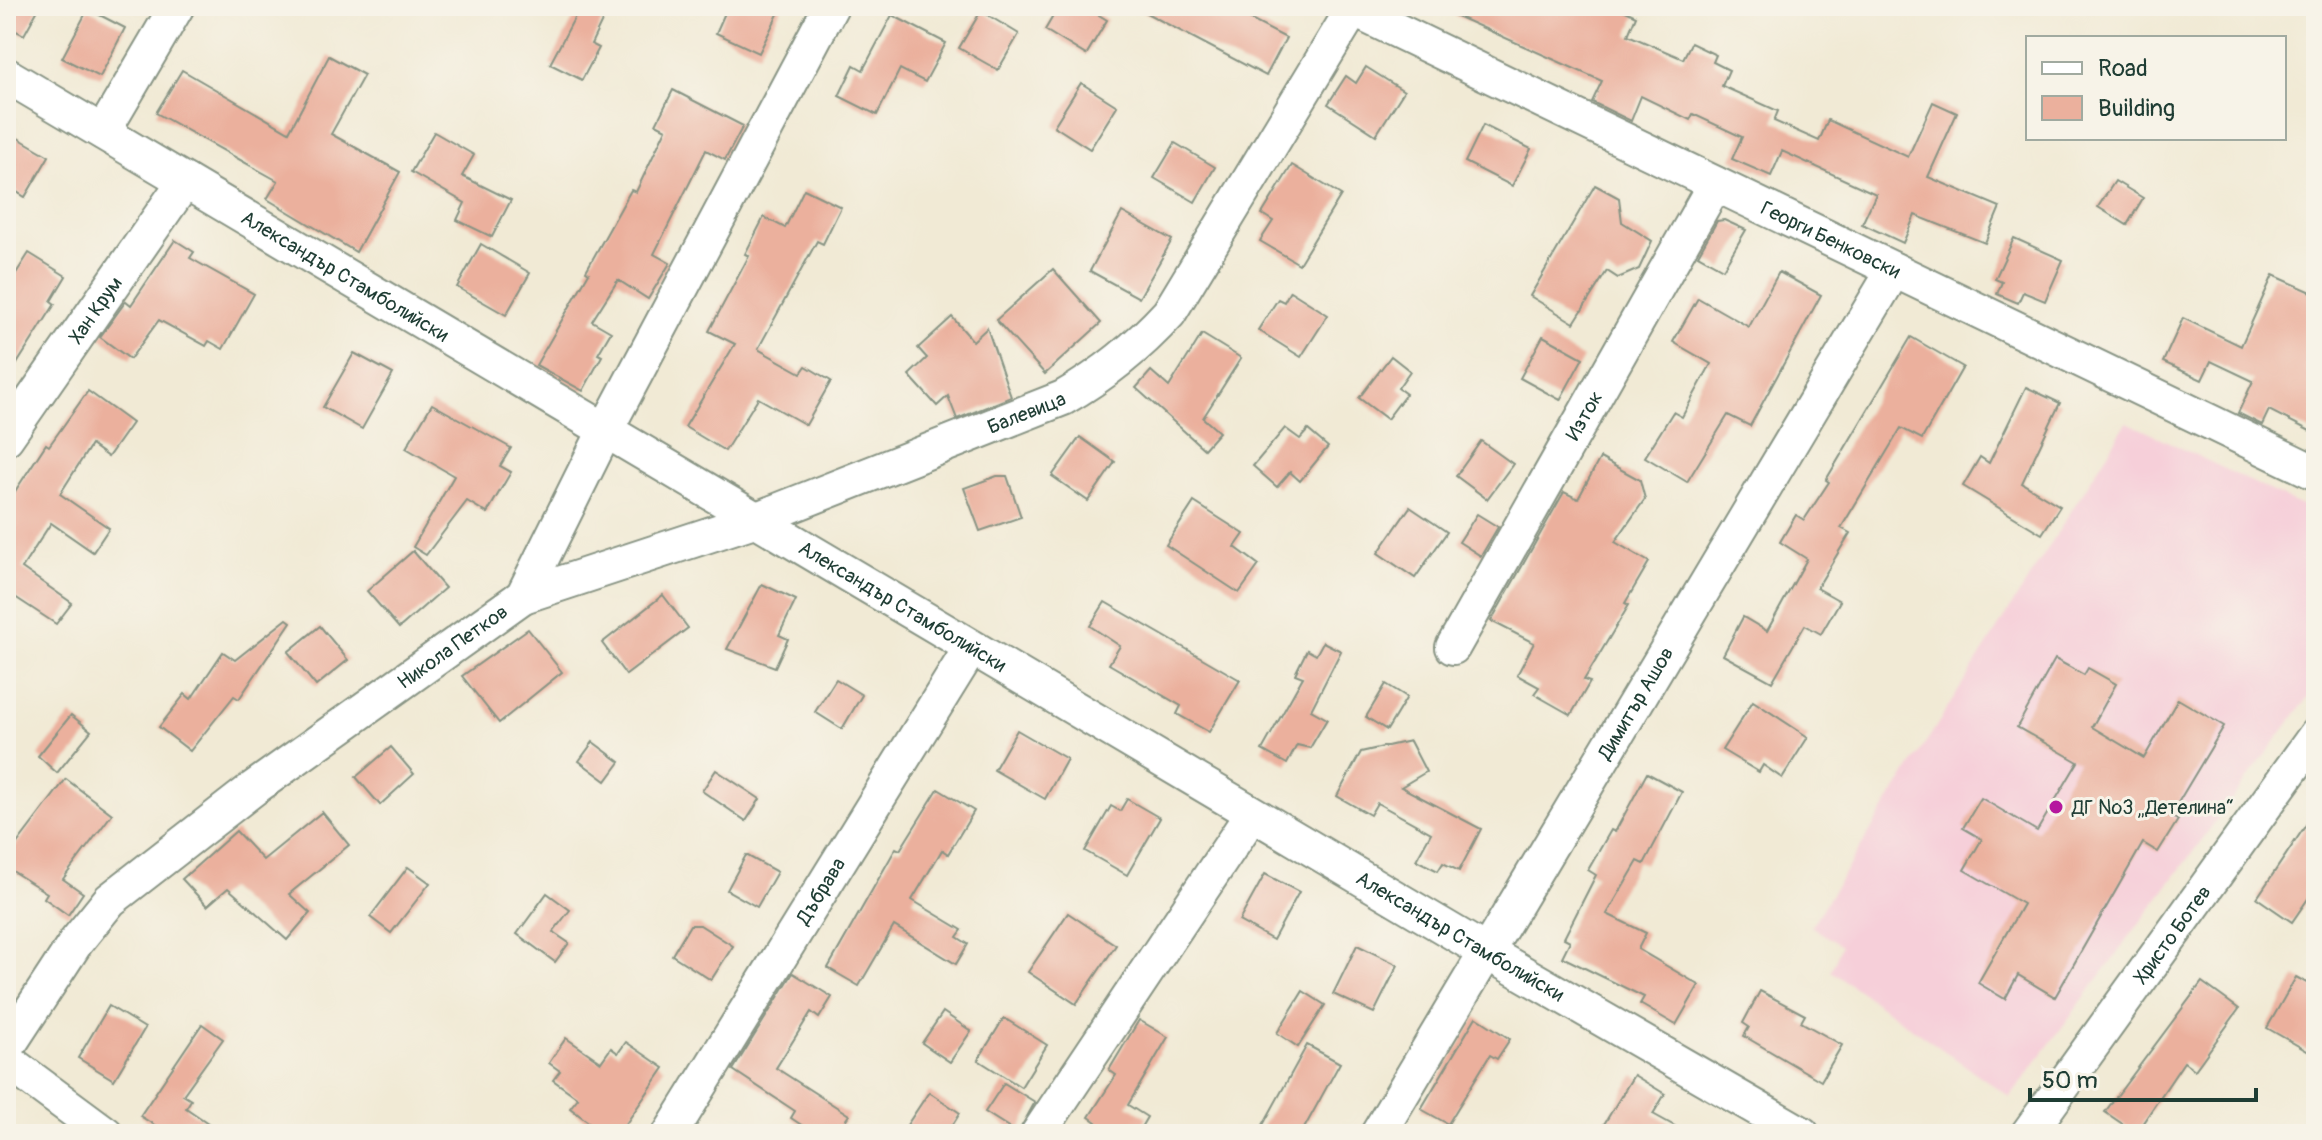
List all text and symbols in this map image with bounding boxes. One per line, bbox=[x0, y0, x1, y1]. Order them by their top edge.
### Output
legend bbox=[2026, 36, 2286, 140]
text: Road bbox=[2098, 54, 2148, 83]
text: Building bbox=[2098, 94, 2175, 123]
street label: Георги Бенковски bbox=[1757, 195, 1905, 284]
street label: Александър Стамболийски bbox=[237, 205, 453, 347]
street label: Хан Крум bbox=[63, 271, 127, 349]
street label: Балевица bbox=[983, 386, 1069, 439]
street label: Изток bbox=[1560, 386, 1608, 445]
street label: Александър Стамболийски bbox=[794, 535, 1011, 677]
street label: Никола Петков bbox=[392, 599, 512, 694]
street label: Димитър Ашов bbox=[1592, 642, 1679, 765]
place label: ДГ №3 „Детелина“ bbox=[2071, 795, 2234, 820]
marker: ДГ №3 „Детелина“ bbox=[2047, 798, 2065, 816]
street label: Дъбрава bbox=[790, 853, 851, 930]
street label: Александър Стамболийски bbox=[1352, 865, 1569, 1007]
street label: Христо Ботев bbox=[2128, 880, 2216, 989]
scale bar bbox=[2030, 1052, 2256, 1102]
text: 50 m bbox=[2042, 1066, 2098, 1095]

